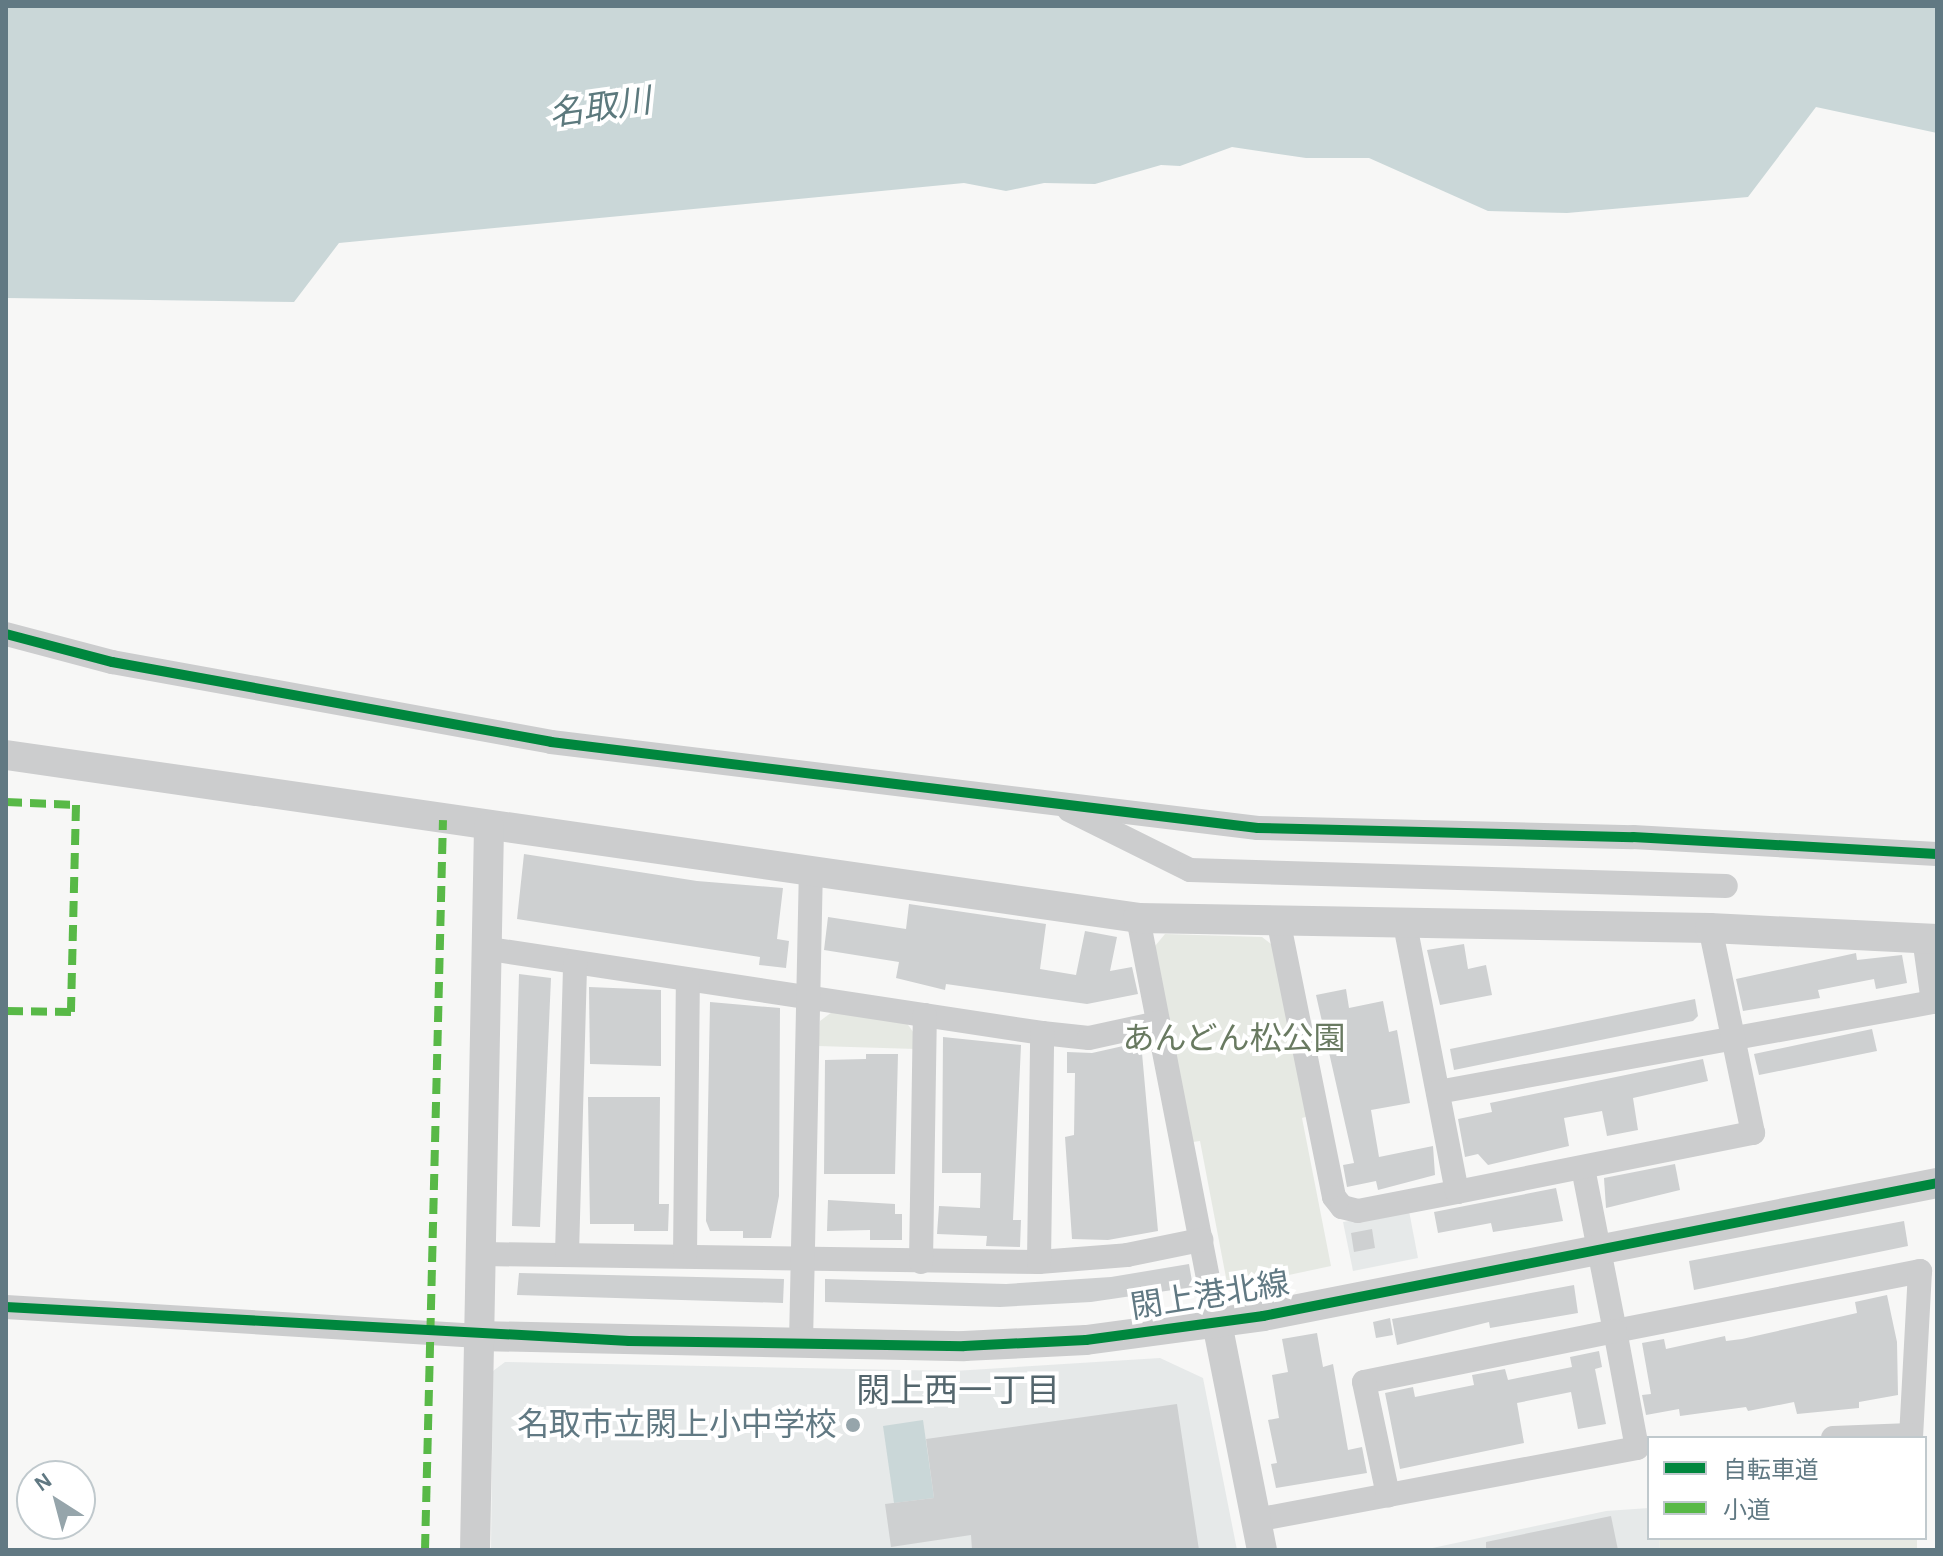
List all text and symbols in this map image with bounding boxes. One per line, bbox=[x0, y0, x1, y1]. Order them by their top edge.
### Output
water label: 名取川 bbox=[547, 82, 653, 136]
park label: あんどん松公園 bbox=[1122, 1020, 1346, 1058]
street label: 閖上港北線 bbox=[1128, 1265, 1292, 1327]
district label: 閖上西一丁目 bbox=[856, 1373, 1060, 1413]
place label: 名取市立閖上小中学校 bbox=[517, 1406, 837, 1444]
marker: 名取市立閖上小中学校 bbox=[844, 1416, 862, 1434]
legend bbox=[1647, 1436, 1927, 1540]
text: 自転車道 bbox=[1723, 1459, 1819, 1483]
north arrow bbox=[16, 1460, 96, 1540]
text: N bbox=[30, 1469, 56, 1496]
text: 小道 bbox=[1723, 1499, 1771, 1523]

